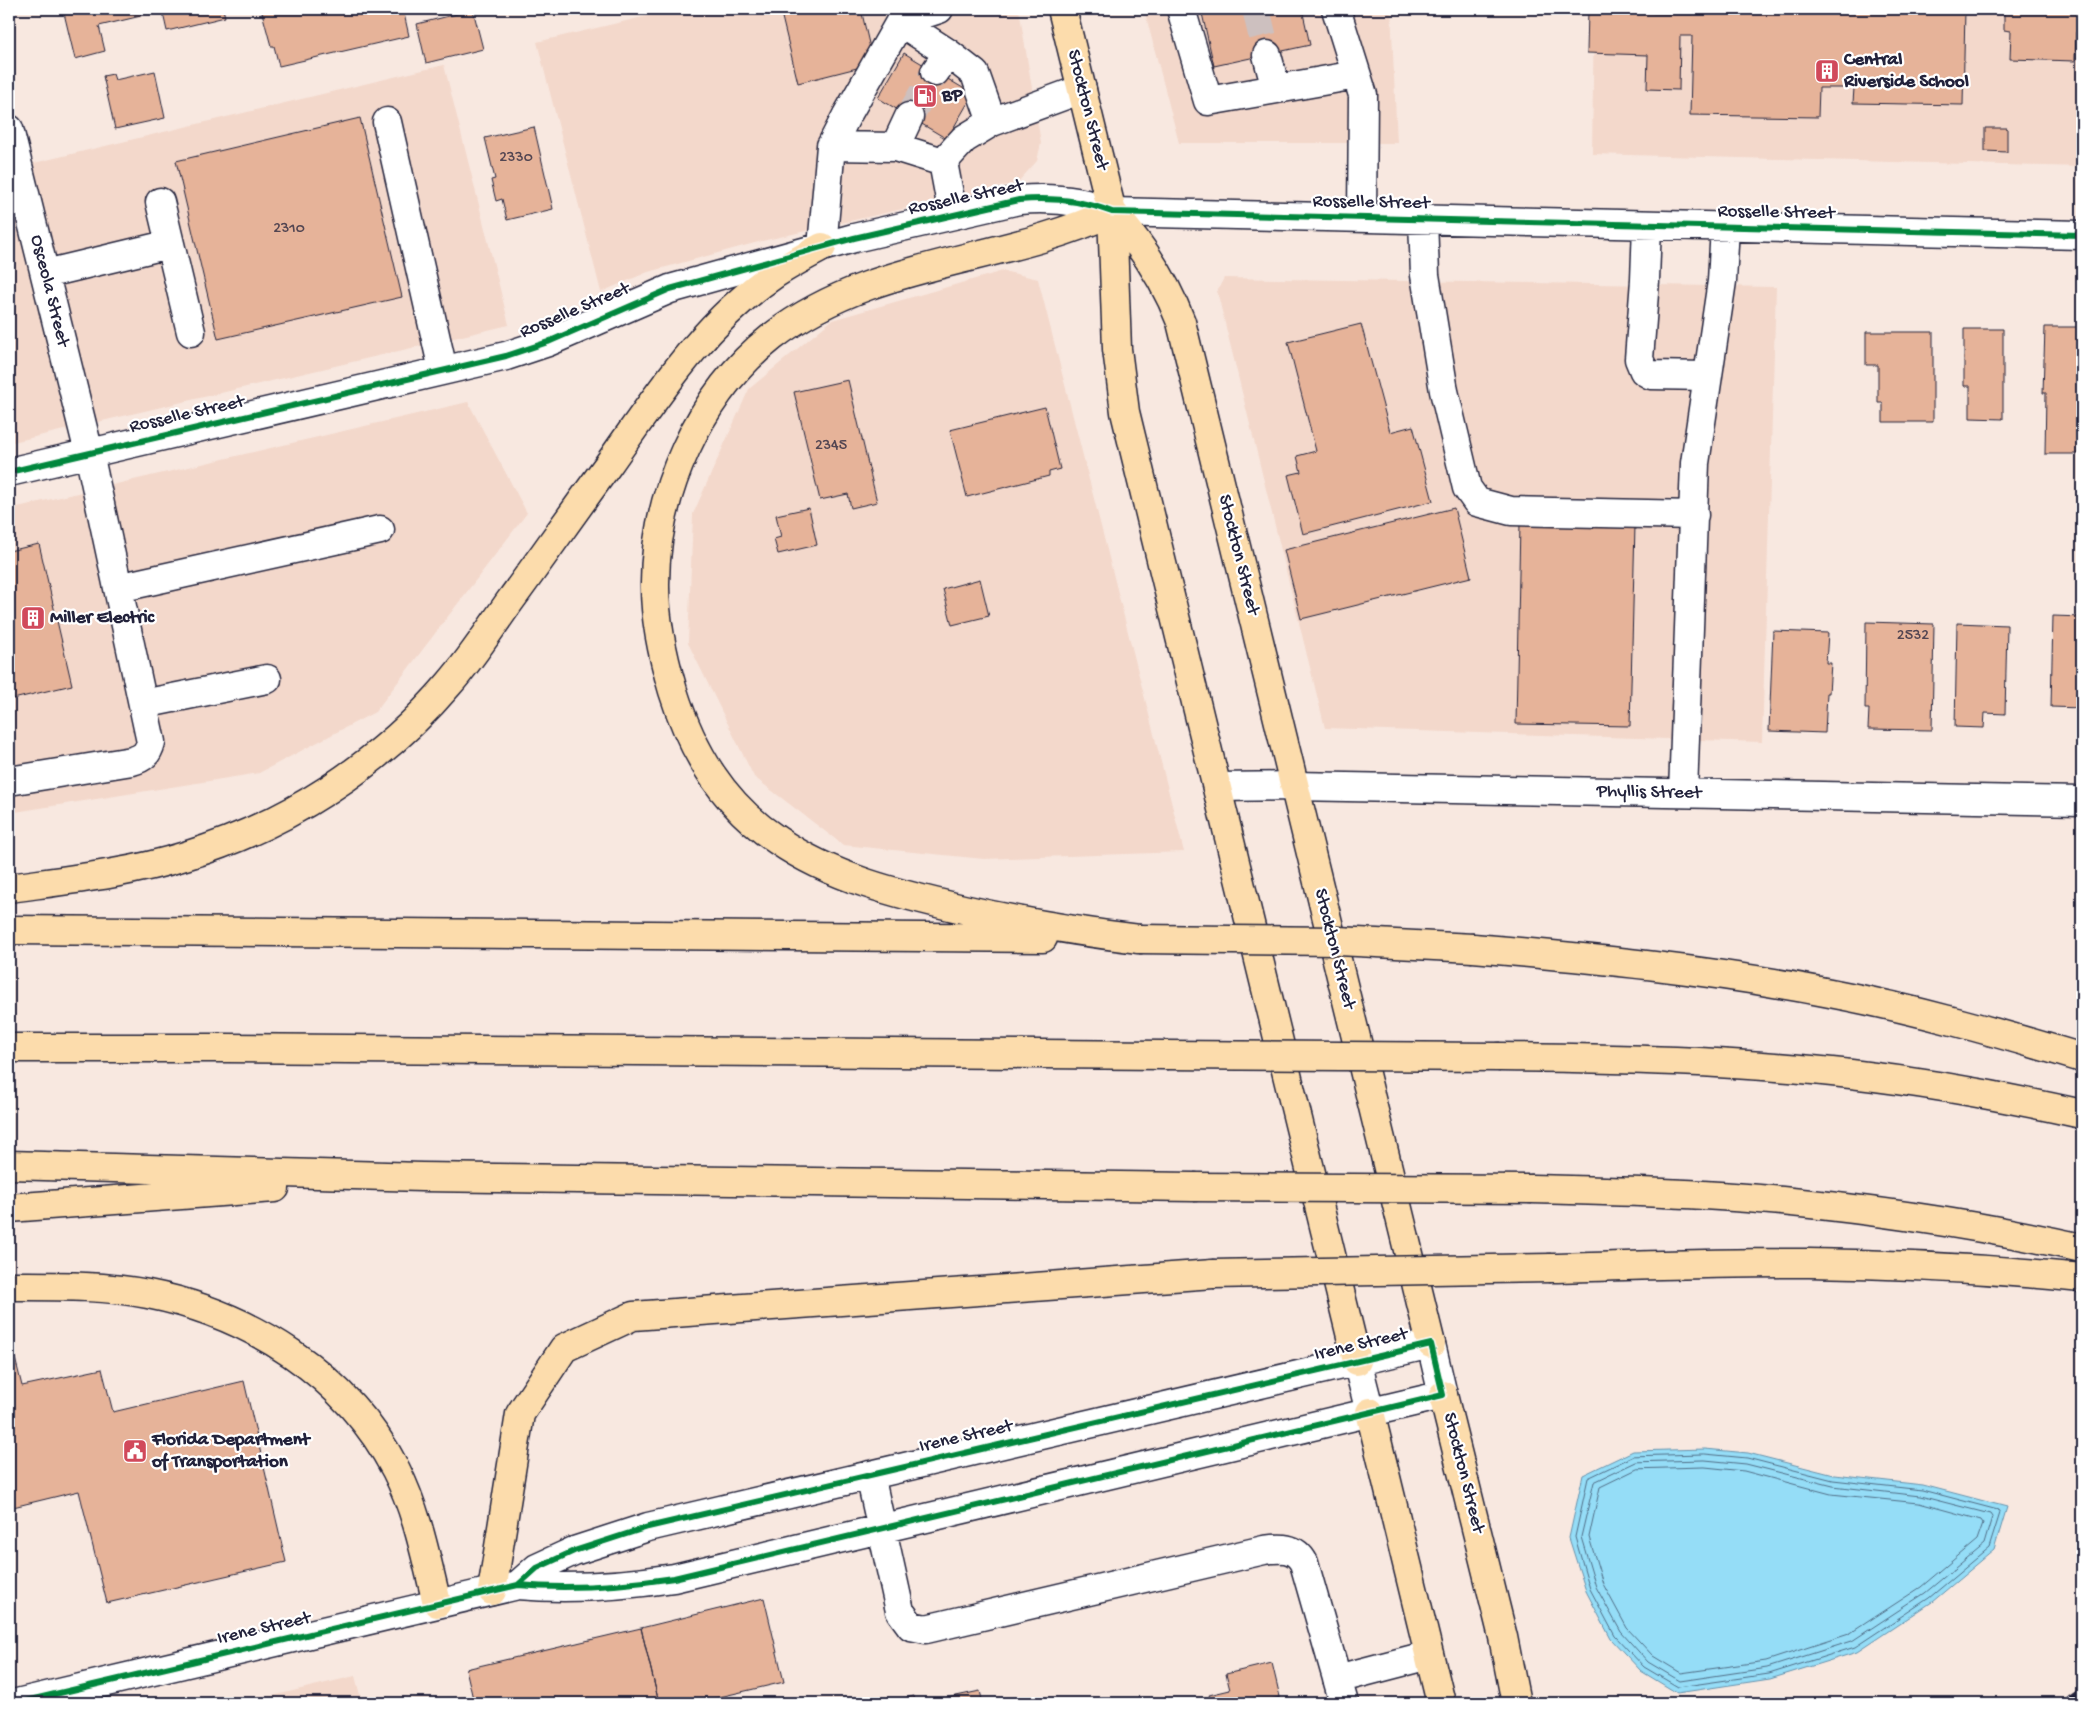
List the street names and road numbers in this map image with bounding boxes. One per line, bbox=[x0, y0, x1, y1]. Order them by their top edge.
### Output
street label: Stockton Street bbox=[1061, 47, 1114, 175]
street label: Rosselle Street bbox=[906, 174, 1028, 221]
street label: Rosselle Street bbox=[1312, 190, 1432, 216]
street label: Rosselle Street bbox=[1717, 200, 1837, 226]
street label: Osceola Street bbox=[24, 233, 75, 351]
street label: Rosselle Street bbox=[517, 277, 635, 344]
street label: Rosselle Street bbox=[127, 390, 249, 439]
street label: Stockton Street bbox=[1212, 492, 1265, 620]
street label: Phyllis Street bbox=[1595, 781, 1704, 805]
street label: Stockton Street bbox=[1308, 886, 1361, 1014]
street label: Irene Street bbox=[1312, 1323, 1412, 1367]
street label: Stockton Street bbox=[1437, 1410, 1490, 1538]
street label: Irene Street bbox=[917, 1415, 1017, 1459]
street label: Irene Street bbox=[215, 1607, 315, 1651]

